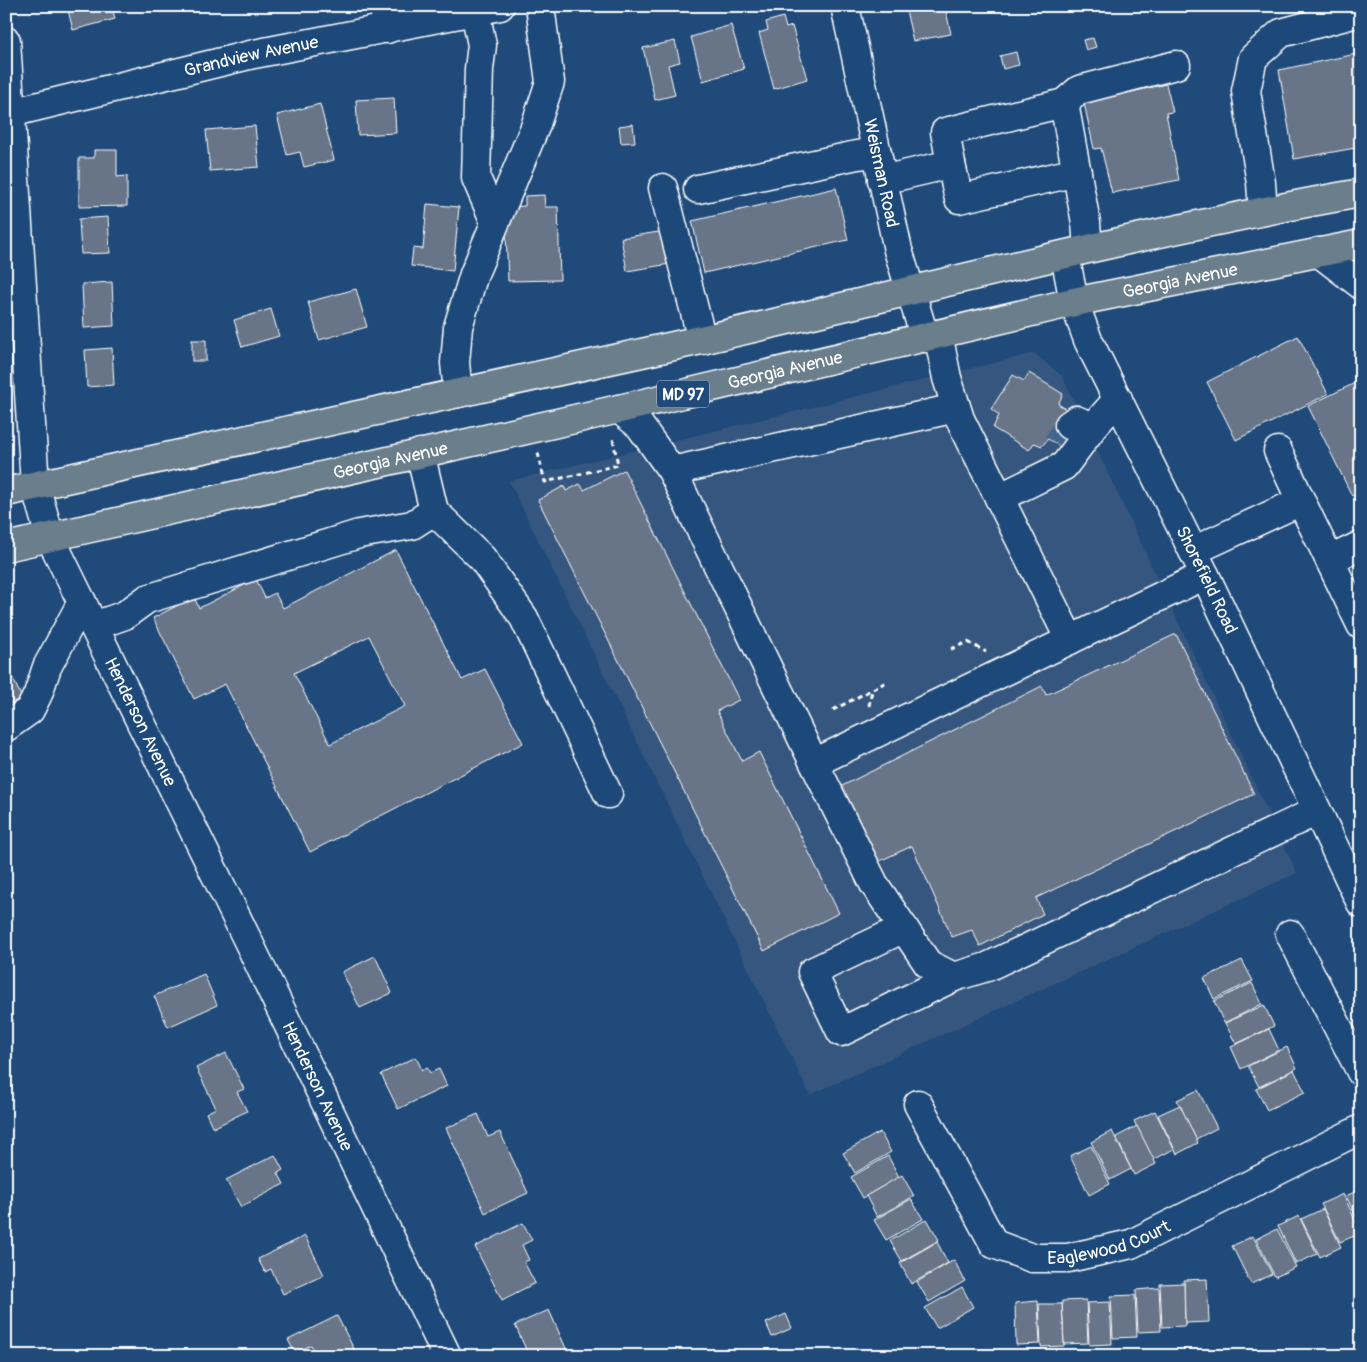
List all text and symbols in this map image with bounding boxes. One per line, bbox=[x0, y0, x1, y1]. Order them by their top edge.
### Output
street label: Grandview Avenue bbox=[182, 31, 321, 83]
street label: Weisman Road bbox=[858, 117, 904, 230]
street label: Georgia Avenue bbox=[1121, 258, 1240, 304]
street label: Georgia Avenue bbox=[726, 346, 845, 395]
road number: MD 97 bbox=[657, 380, 709, 408]
street label: Georgia Avenue bbox=[331, 437, 450, 485]
street label: Shorefield Road bbox=[1170, 522, 1242, 638]
street label: Henderson Avenue bbox=[99, 654, 182, 791]
street label: Henderson Avenue bbox=[276, 1018, 358, 1155]
street label: Eaglewood Court bbox=[1047, 1215, 1175, 1270]

